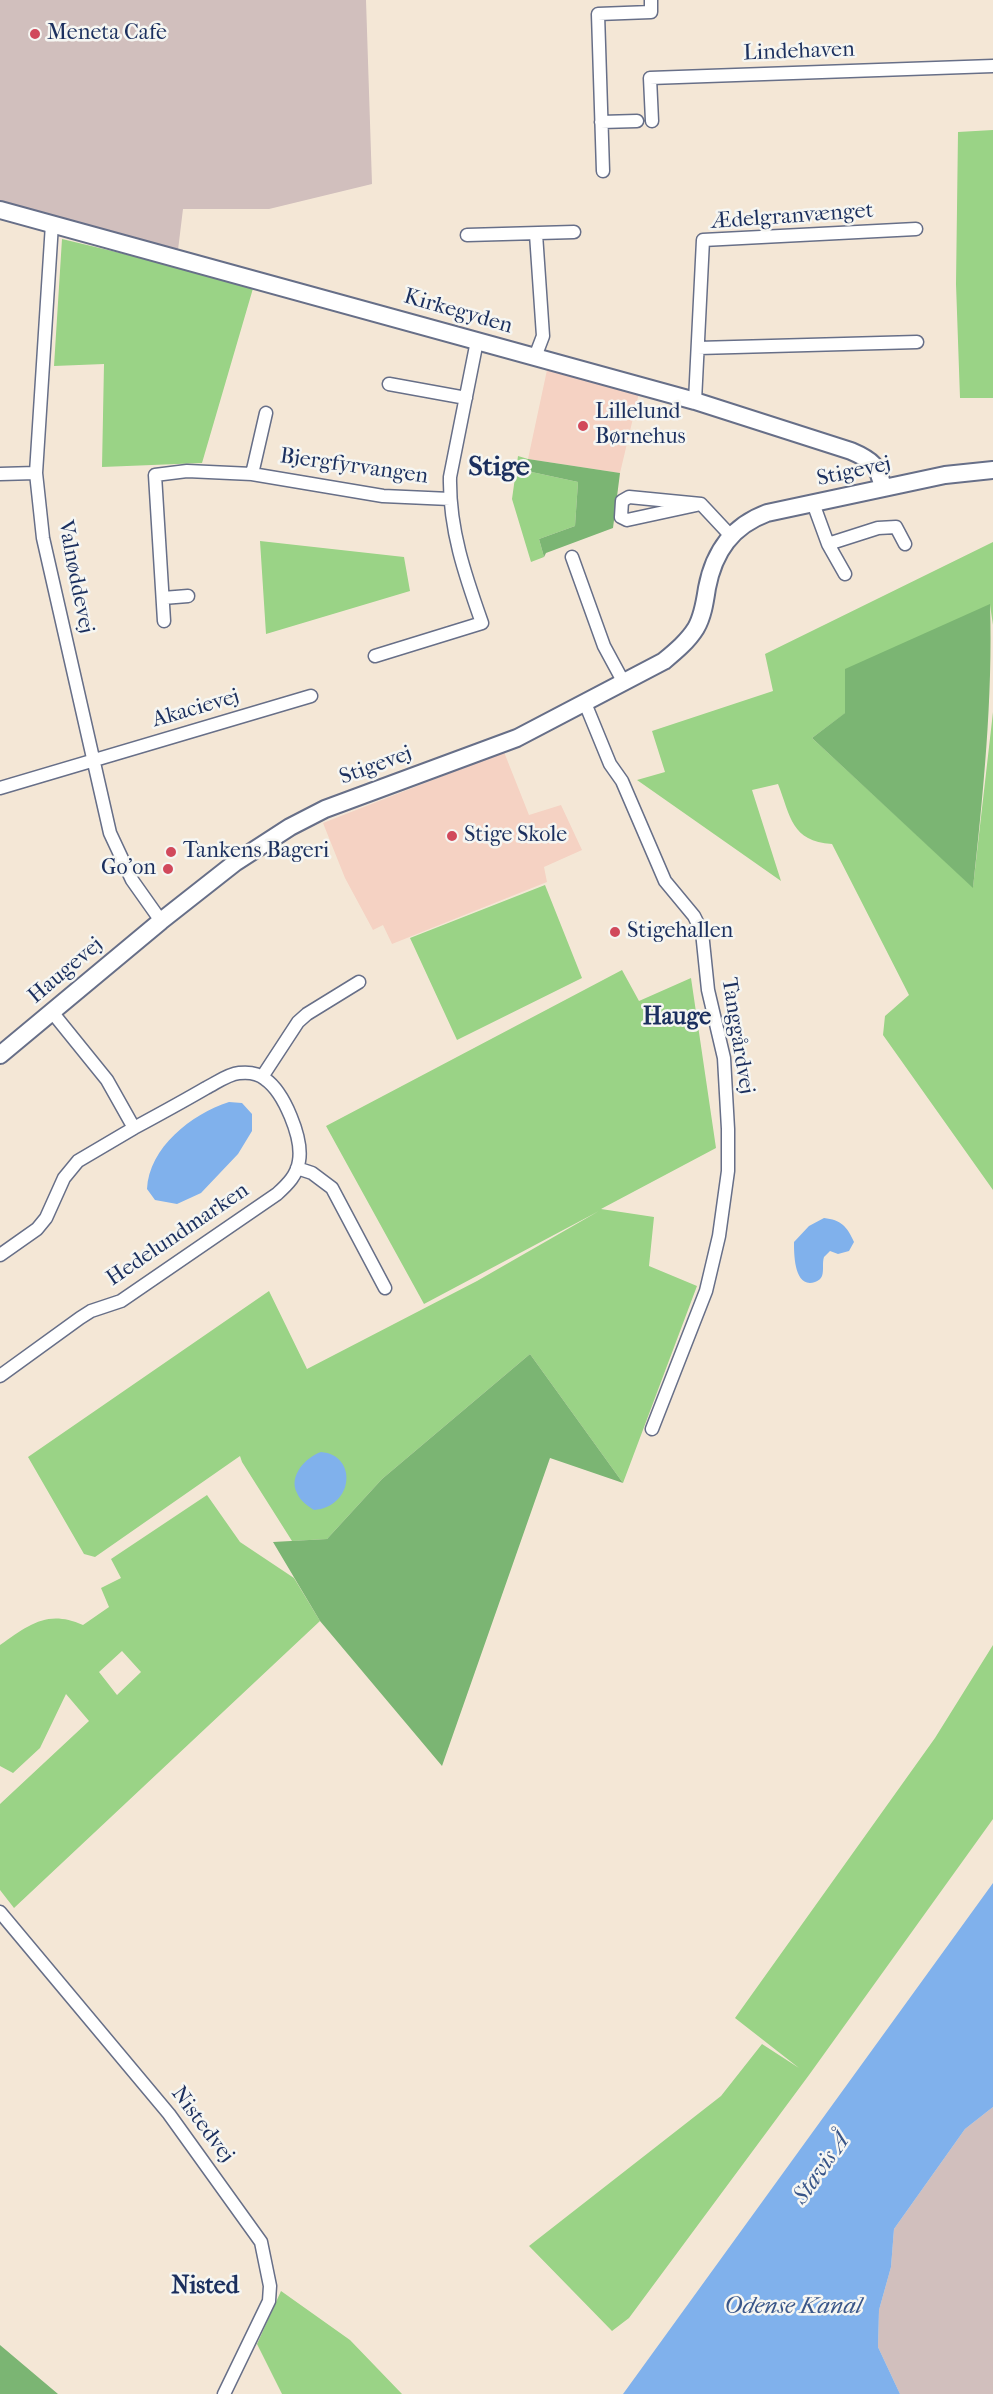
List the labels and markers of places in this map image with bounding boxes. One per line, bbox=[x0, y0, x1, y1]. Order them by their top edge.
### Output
place label: Meneta Cafe bbox=[47, 21, 167, 47]
marker: Meneta Cafe bbox=[28, 27, 42, 41]
place label: Lillelund Børnehus bbox=[595, 400, 686, 452]
marker: Lillelund Børnehus bbox=[576, 419, 590, 433]
place label: Stige Skole bbox=[464, 823, 567, 849]
marker: Stige Skole bbox=[445, 829, 459, 843]
place label: Tankens Bageri bbox=[183, 839, 329, 865]
marker: Tankens Bageri bbox=[164, 845, 178, 859]
place label: Go'on bbox=[101, 856, 156, 882]
marker: Go'on bbox=[161, 862, 175, 876]
place label: Stigehallen bbox=[627, 919, 733, 945]
marker: Stigehallen bbox=[608, 925, 622, 939]

